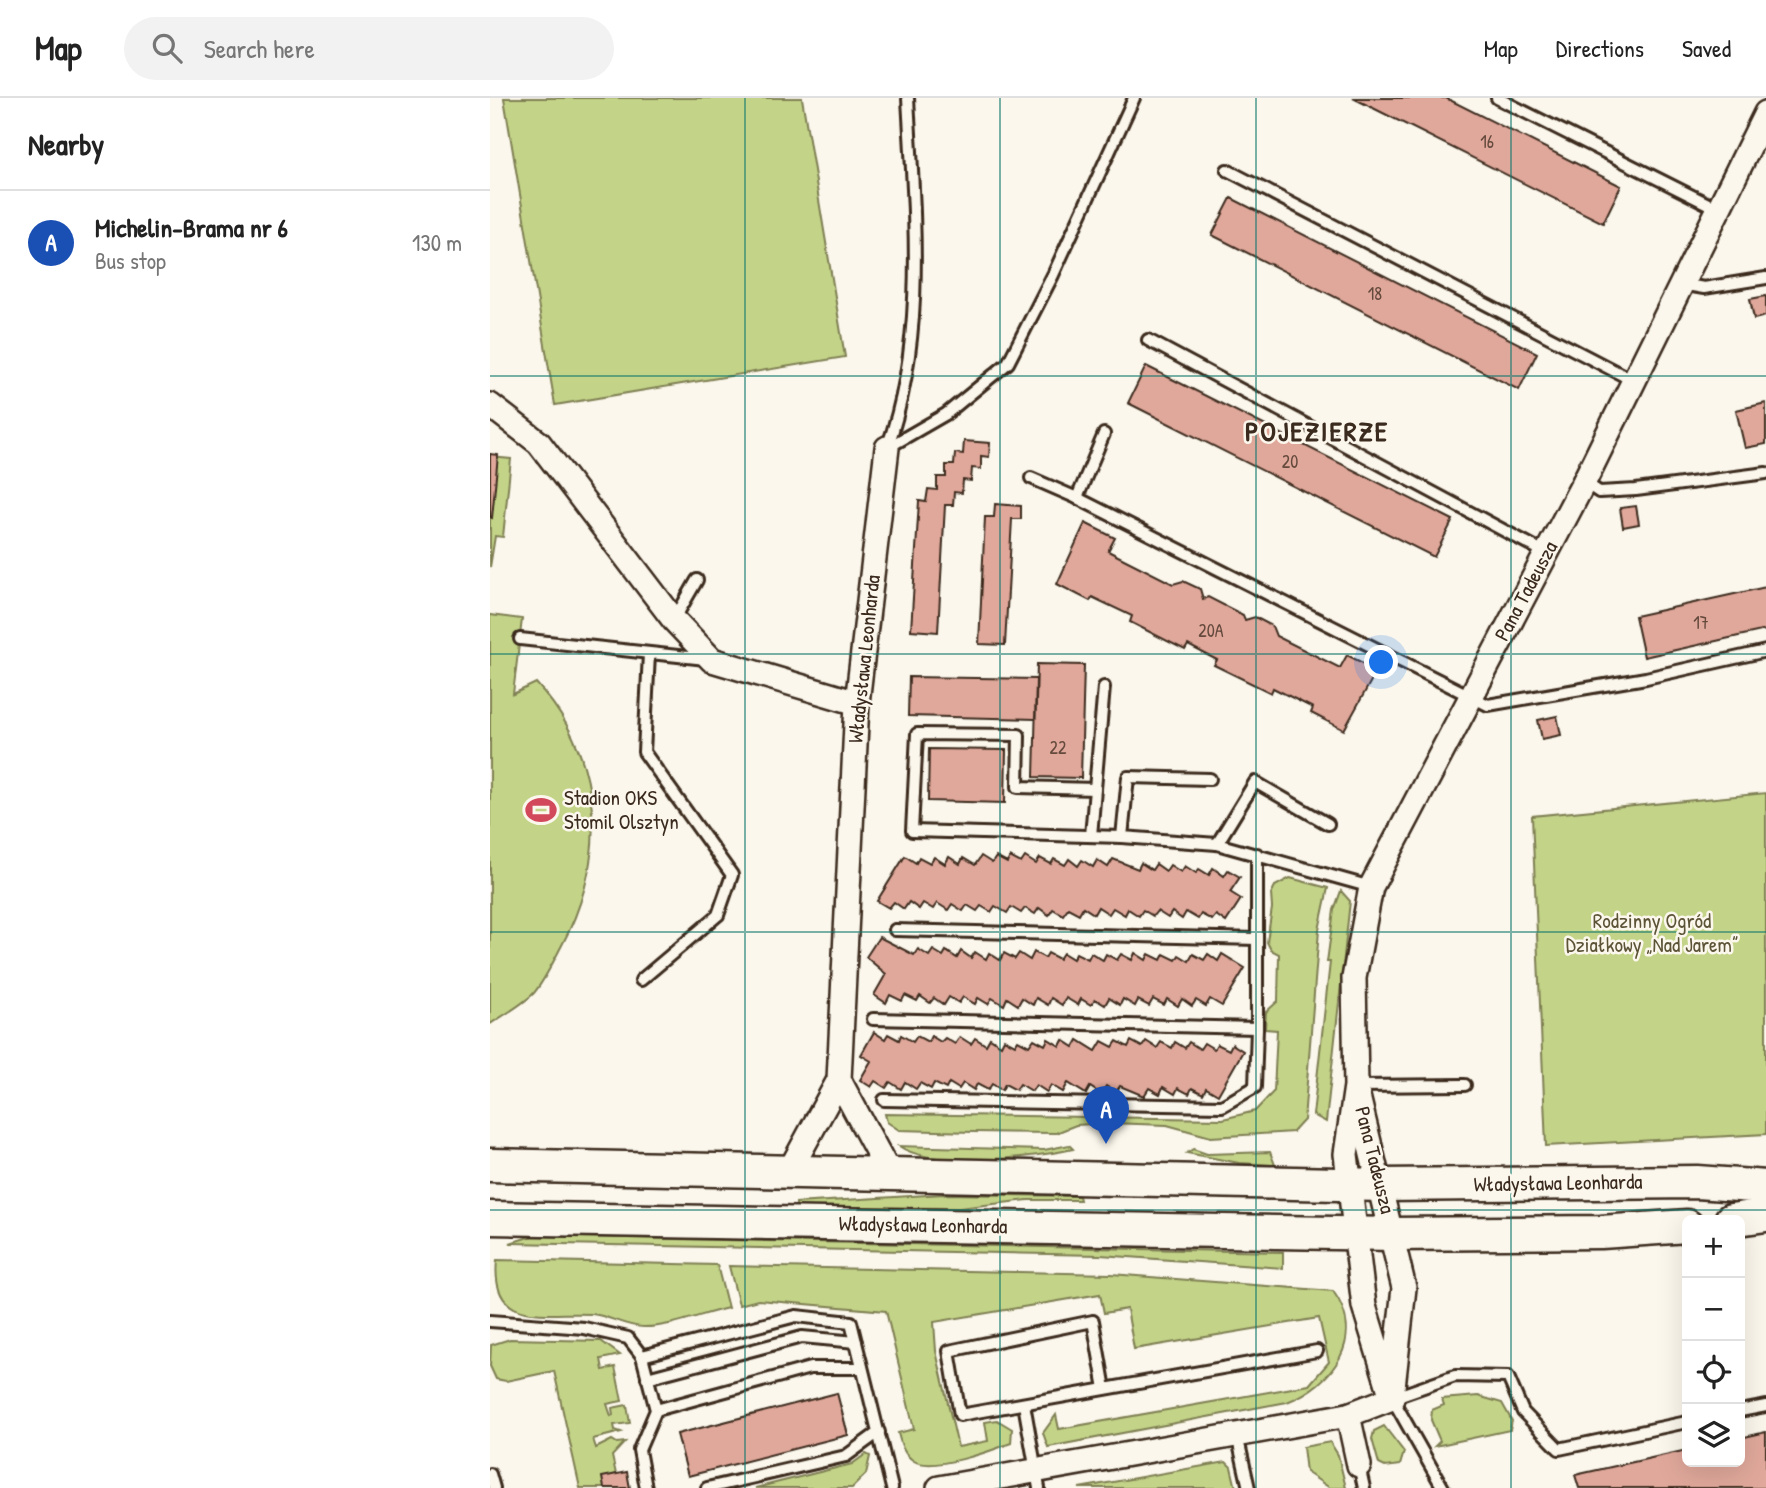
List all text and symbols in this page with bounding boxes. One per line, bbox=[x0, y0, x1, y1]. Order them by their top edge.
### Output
search box bbox=[124, 17, 614, 80]
text: Map bbox=[35, 26, 82, 70]
icon: search bbox=[148, 29, 186, 67]
text: Search here bbox=[204, 31, 315, 66]
text: Map bbox=[1484, 32, 1518, 64]
text: Directions bbox=[1556, 32, 1644, 64]
text: Saved bbox=[1682, 32, 1731, 64]
text: Nearby bbox=[28, 124, 104, 164]
house number: 16 bbox=[1480, 129, 1494, 154]
text: Michelin-Brama nr 6 bbox=[95, 210, 288, 245]
text: A bbox=[45, 227, 57, 258]
text: 130 m bbox=[412, 227, 462, 258]
text: Bus stop bbox=[95, 245, 166, 276]
house number: 18 bbox=[1368, 281, 1382, 306]
district label: POJEZIERZE bbox=[1245, 412, 1389, 450]
house number: 20 bbox=[1282, 449, 1298, 474]
street label: Pana Tadeusza bbox=[1487, 536, 1564, 646]
street label: Władysława Leonharda bbox=[840, 573, 887, 745]
house number: 17 bbox=[1693, 610, 1709, 635]
house number: 20A bbox=[1198, 618, 1224, 643]
your location bbox=[1364, 645, 1398, 679]
house number: 22 bbox=[1050, 735, 1067, 760]
place label: Stadion OKS Stomil Olsztyn bbox=[564, 783, 679, 836]
sports icon: Stadion OKS Stomil Olsztyn bbox=[524, 793, 558, 827]
park label: Rodzinny Ogród Działkowy „Nad Jarem” bbox=[1566, 906, 1738, 959]
pin: A bbox=[1083, 1086, 1129, 1144]
street label: Pana Tadeusza bbox=[1348, 1103, 1403, 1216]
street label: Władysława Leonharda bbox=[1473, 1167, 1643, 1198]
street label: Władysława Leonharda bbox=[838, 1209, 1008, 1240]
map controls bbox=[1682, 1215, 1745, 1467]
button: + bbox=[1682, 1215, 1745, 1278]
button: − bbox=[1682, 1278, 1745, 1341]
button: locate bbox=[1682, 1341, 1745, 1404]
button: layers bbox=[1682, 1404, 1745, 1467]

